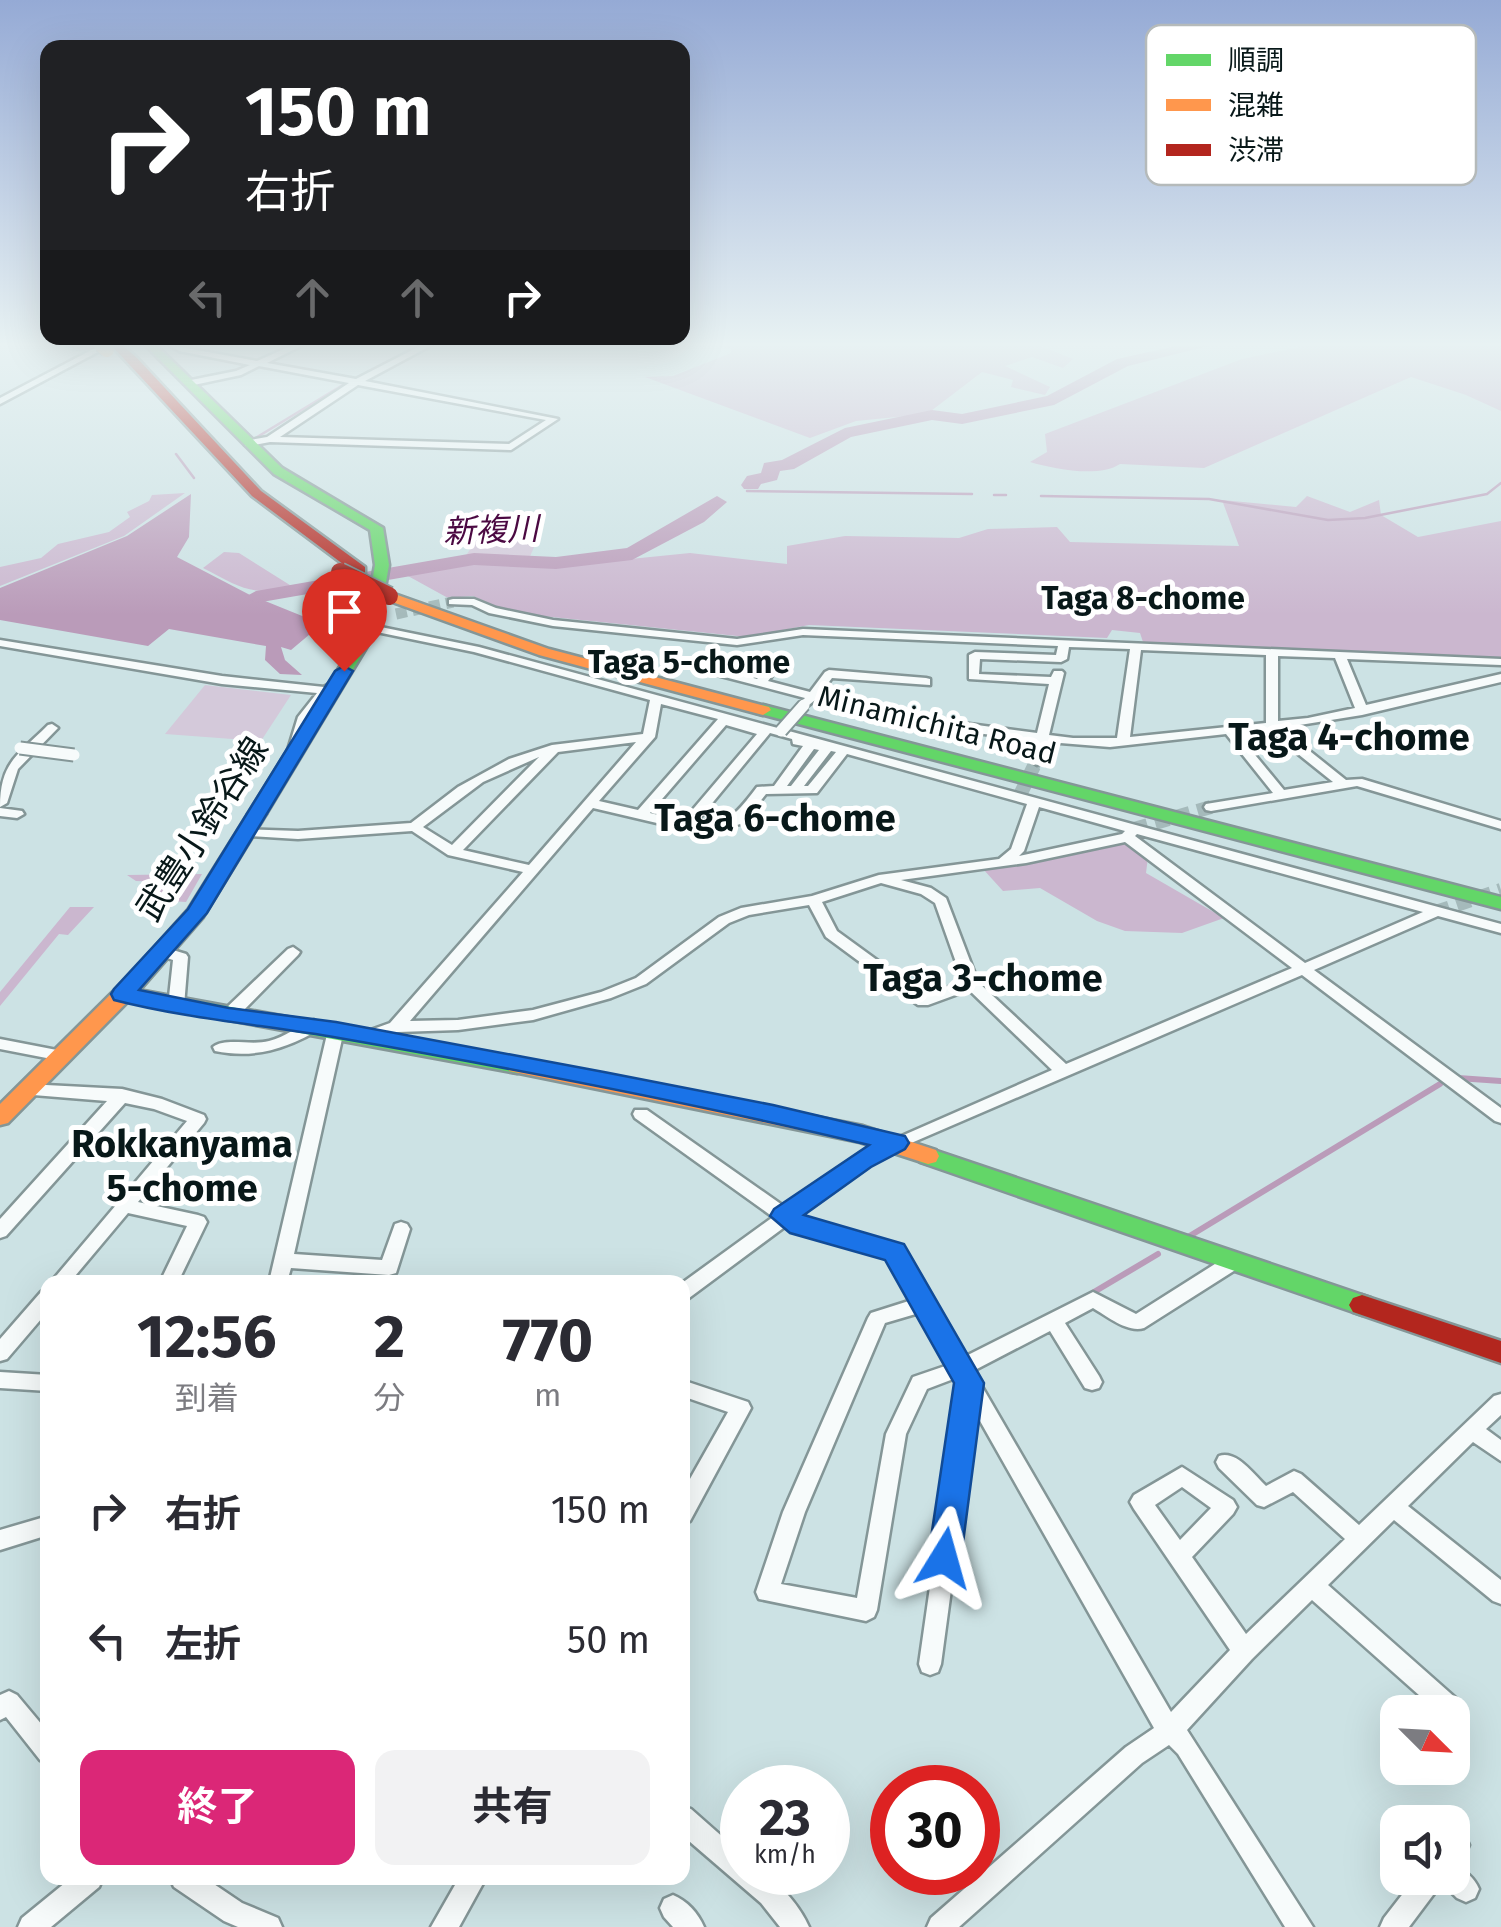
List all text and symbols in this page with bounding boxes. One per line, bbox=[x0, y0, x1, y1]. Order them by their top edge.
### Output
legend bbox=[1146, 25, 1476, 185]
text: 順調 bbox=[1228, 44, 1284, 77]
text: 150 m bbox=[245, 70, 432, 154]
icon: right bbox=[80, 80, 210, 210]
text: 混雑 bbox=[1228, 89, 1284, 122]
text: 渋滞 bbox=[1228, 134, 1284, 167]
text: 右折 bbox=[245, 165, 335, 219]
icon: left bbox=[180, 270, 235, 325]
icon: ahead bbox=[285, 270, 340, 325]
icon: ahead bbox=[390, 270, 445, 325]
icon: right bbox=[495, 270, 550, 325]
water label: 新複川 bbox=[442, 509, 543, 551]
pin bbox=[302, 569, 387, 672]
district label: Taga 8-chome bbox=[1041, 579, 1245, 617]
icon: arrive bbox=[317, 584, 372, 639]
district label: Taga 5-chome bbox=[588, 643, 790, 681]
street label: Minamichita Road bbox=[814, 678, 1060, 772]
district label: Taga 4-chome bbox=[1228, 714, 1470, 760]
street label: 武豊小鈴谷線 bbox=[127, 729, 277, 929]
district label: Taga 6-chome bbox=[654, 795, 896, 841]
district label: Taga 3-chome bbox=[863, 955, 1103, 1001]
district label: Rokkanyama 5-chome bbox=[71, 1121, 293, 1211]
text: 12:56 bbox=[137, 1301, 277, 1373]
text: 2 bbox=[374, 1301, 405, 1373]
text: 770 bbox=[502, 1305, 593, 1377]
text: m bbox=[534, 1376, 562, 1414]
text: 到着 bbox=[175, 1379, 239, 1417]
text: 分 bbox=[374, 1379, 406, 1417]
icon: right bbox=[80, 1483, 135, 1538]
text: 150 m bbox=[551, 1487, 650, 1533]
text: 右折 bbox=[165, 1491, 241, 1537]
position arrow bbox=[892, 1506, 996, 1610]
icon: left bbox=[80, 1613, 135, 1668]
text: 50 m bbox=[567, 1617, 650, 1663]
text: 左折 bbox=[165, 1621, 241, 1667]
north arrow bbox=[1380, 1695, 1470, 1785]
map controls bbox=[1380, 1695, 1470, 1895]
button: 終了 bbox=[80, 1750, 355, 1865]
button: 共有 bbox=[375, 1750, 650, 1865]
speed limit sign: 30 bbox=[870, 1765, 1000, 1895]
text: 23 bbox=[759, 1788, 811, 1848]
button: sound bbox=[1380, 1805, 1470, 1895]
text: km/h bbox=[754, 1840, 816, 1870]

